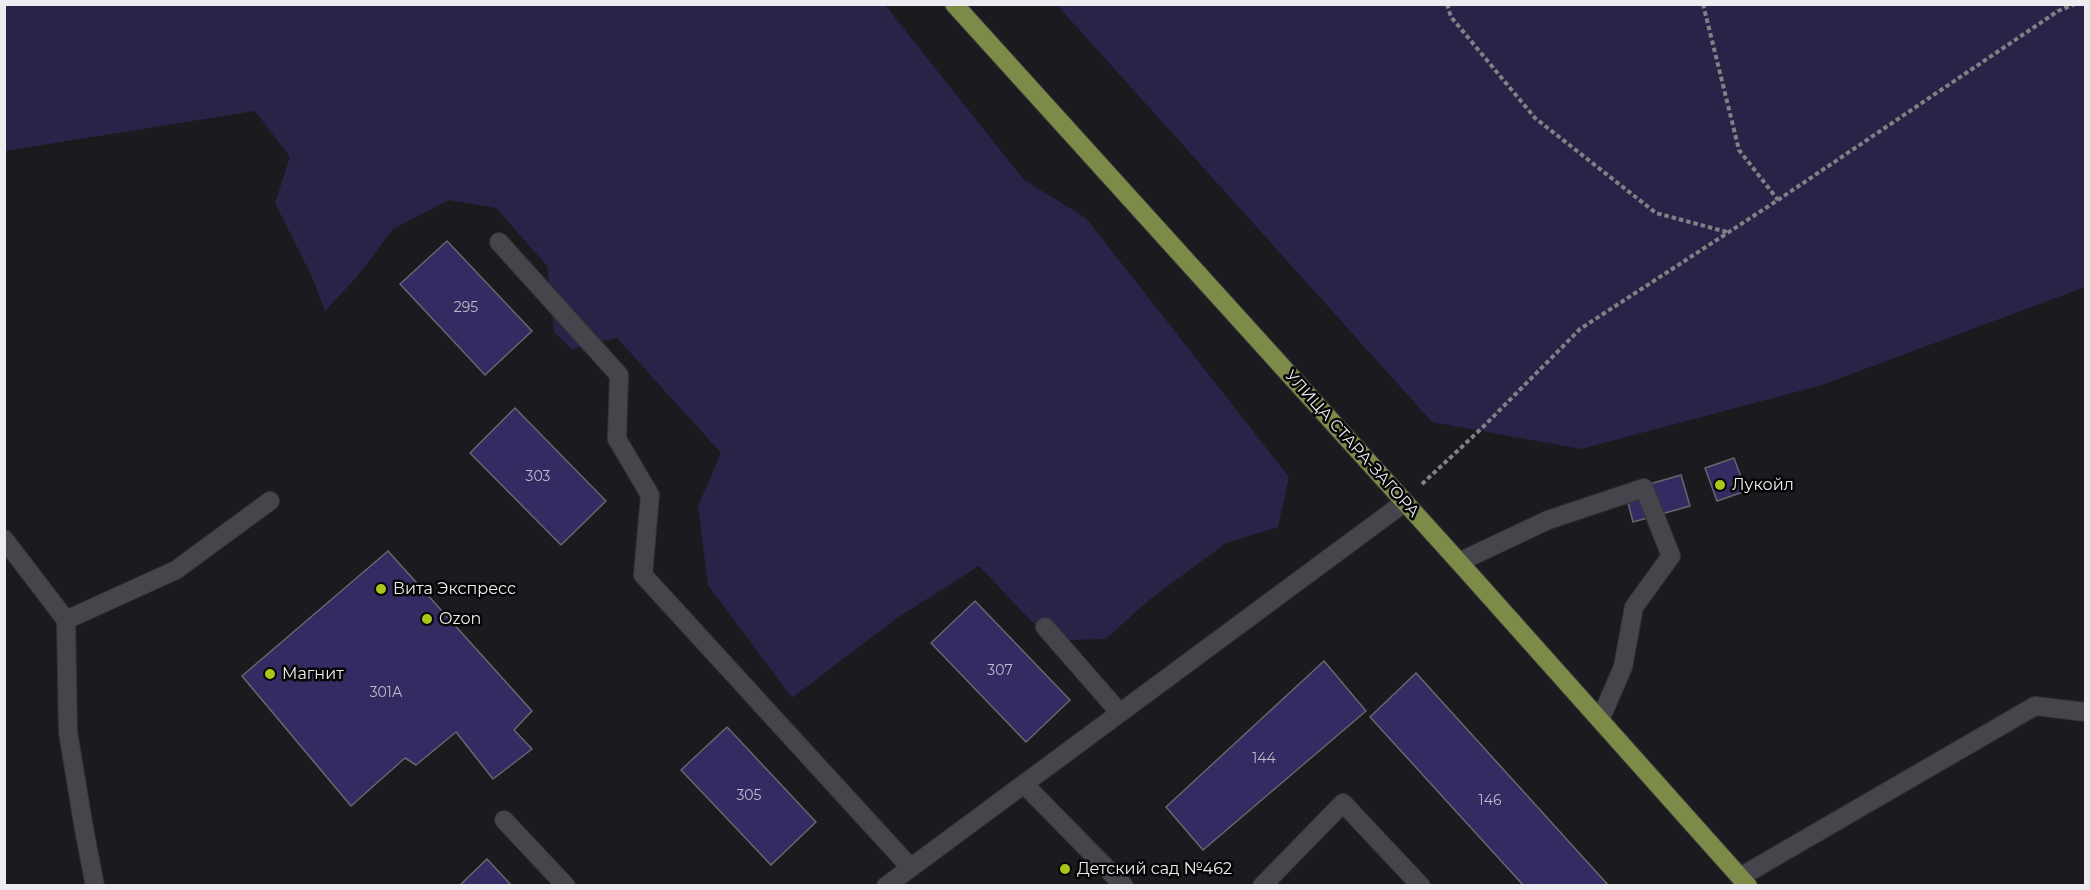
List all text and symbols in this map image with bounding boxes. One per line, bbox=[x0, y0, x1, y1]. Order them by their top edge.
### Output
house number: 295 bbox=[454, 300, 478, 316]
street label: УЛИЦА СТАРА-ЗАГОРА bbox=[1281, 367, 1423, 521]
house number: 303 bbox=[526, 469, 550, 485]
place label: Лукойл bbox=[1732, 475, 1794, 495]
marker: Лукойл bbox=[1713, 478, 1727, 492]
place label: Вита Экспресс bbox=[393, 579, 516, 599]
marker: Вита Экспресс bbox=[374, 582, 388, 596]
place label: Ozon bbox=[439, 609, 481, 629]
marker: Ozon bbox=[420, 612, 434, 626]
house number: 307 bbox=[987, 663, 1013, 679]
place label: Магнит bbox=[282, 664, 344, 684]
marker: Магнит bbox=[263, 667, 277, 681]
house number: 301А bbox=[370, 685, 402, 701]
house number: 144 bbox=[1252, 751, 1276, 767]
house number: 305 bbox=[736, 788, 762, 804]
house number: 146 bbox=[1479, 793, 1501, 809]
place label: Детский сад №462 bbox=[1077, 859, 1232, 879]
marker: Детский сад №462 bbox=[1058, 862, 1072, 876]

